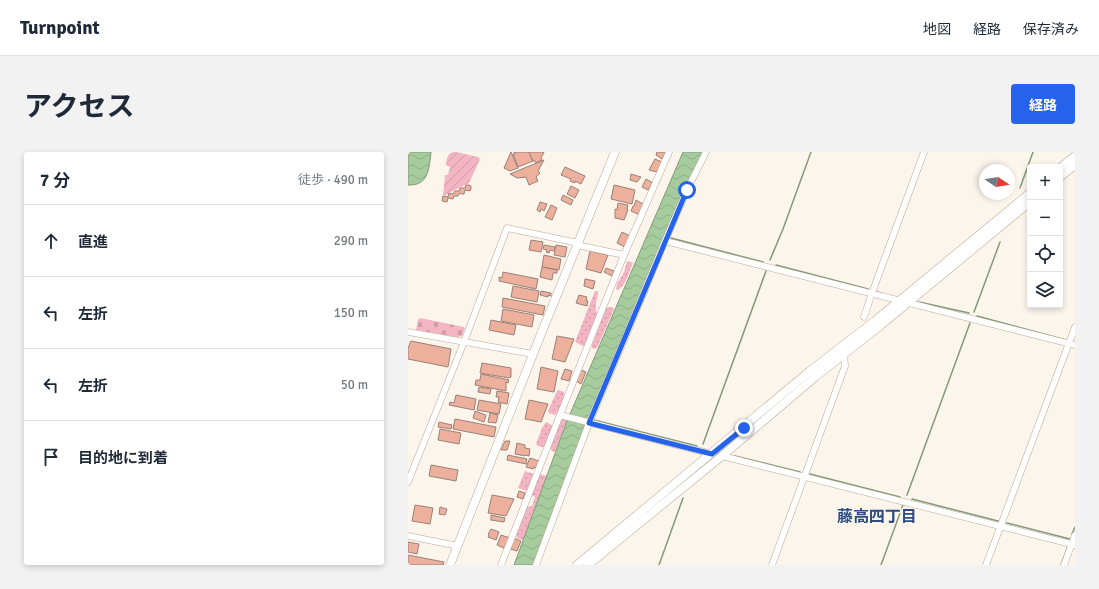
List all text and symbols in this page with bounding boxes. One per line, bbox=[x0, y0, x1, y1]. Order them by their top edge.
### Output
text: Turnpoint bbox=[20, 16, 100, 40]
text: 地図 bbox=[923, 21, 951, 38]
text: 経路 bbox=[973, 21, 1001, 38]
text: 保存済み bbox=[1023, 21, 1079, 38]
button: 経路 bbox=[1011, 84, 1075, 124]
text: アクセス bbox=[24, 90, 135, 124]
north arrow bbox=[979, 164, 1015, 200]
map controls bbox=[1027, 164, 1063, 308]
button: + bbox=[1027, 164, 1063, 200]
text: 7 分 bbox=[40, 170, 70, 191]
text: 徒歩 · 490 m bbox=[298, 172, 368, 188]
route start bbox=[678, 181, 696, 199]
button: − bbox=[1027, 200, 1063, 236]
icon: ahead bbox=[40, 230, 62, 252]
text: 直進 bbox=[78, 233, 108, 251]
text: 290 m bbox=[334, 233, 368, 249]
button: locate bbox=[1027, 236, 1063, 272]
button: layers bbox=[1027, 272, 1063, 308]
icon: left bbox=[40, 302, 62, 324]
text: 左折 bbox=[78, 305, 108, 323]
text: 150 m bbox=[334, 305, 368, 321]
icon: left bbox=[40, 374, 62, 396]
text: 左折 bbox=[78, 377, 108, 395]
text: 50 m bbox=[341, 377, 368, 393]
route end bbox=[735, 419, 753, 437]
icon: arrive bbox=[40, 446, 62, 468]
text: 目的地に到着 bbox=[78, 449, 168, 467]
district label: 藤高四丁目 bbox=[837, 507, 917, 527]

